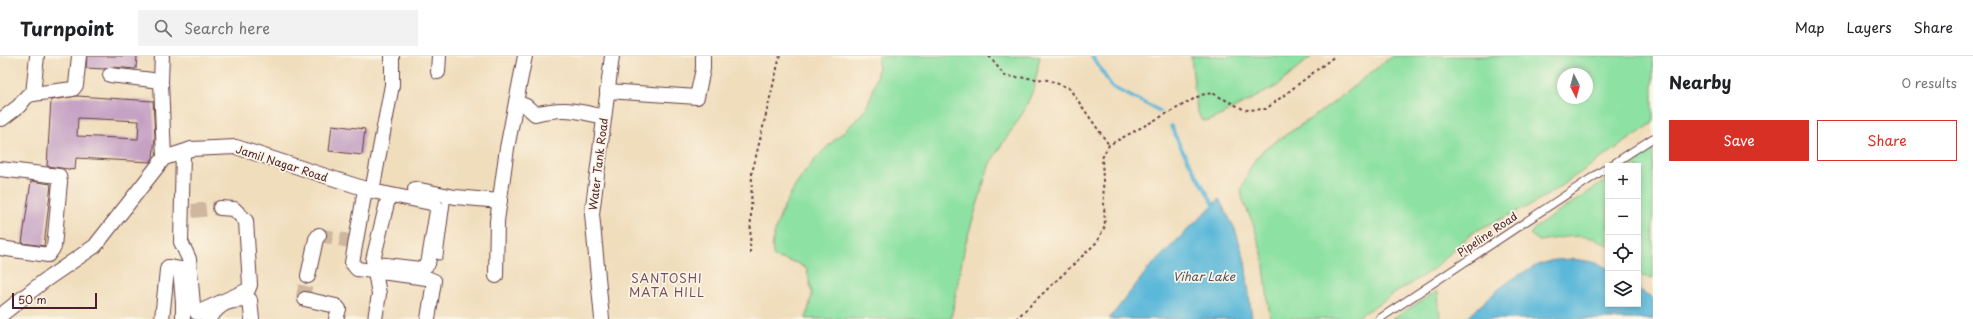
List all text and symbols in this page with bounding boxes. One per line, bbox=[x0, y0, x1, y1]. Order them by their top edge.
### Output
search box bbox=[138, 10, 418, 46]
text: Turnpoint bbox=[20, 14, 114, 42]
text: Search here bbox=[184, 16, 270, 39]
icon: search bbox=[152, 17, 174, 39]
text: Map bbox=[1795, 17, 1825, 38]
text: Layers bbox=[1847, 17, 1892, 38]
text: Share bbox=[1914, 17, 1953, 38]
north arrow bbox=[1557, 68, 1593, 104]
text: Nearby bbox=[1669, 69, 1731, 95]
text: 0 results bbox=[1902, 73, 1957, 92]
street label: Water Tank Road bbox=[584, 117, 612, 211]
button: Save bbox=[1669, 120, 1809, 161]
button: Share bbox=[1817, 120, 1957, 161]
street label: Jamil Nagar Road bbox=[234, 140, 331, 186]
map controls bbox=[1605, 163, 1641, 307]
button: + bbox=[1605, 163, 1641, 199]
button: − bbox=[1605, 199, 1641, 235]
street label: Pipeline Road bbox=[1453, 207, 1521, 261]
button: locate bbox=[1605, 235, 1641, 271]
water label: Vihar Lake bbox=[1173, 267, 1236, 285]
district label: SANTOSHI MATA HILL bbox=[629, 269, 705, 301]
button: layers bbox=[1605, 271, 1641, 307]
scale bar bbox=[12, 291, 97, 310]
text: 50 m bbox=[18, 291, 47, 308]

